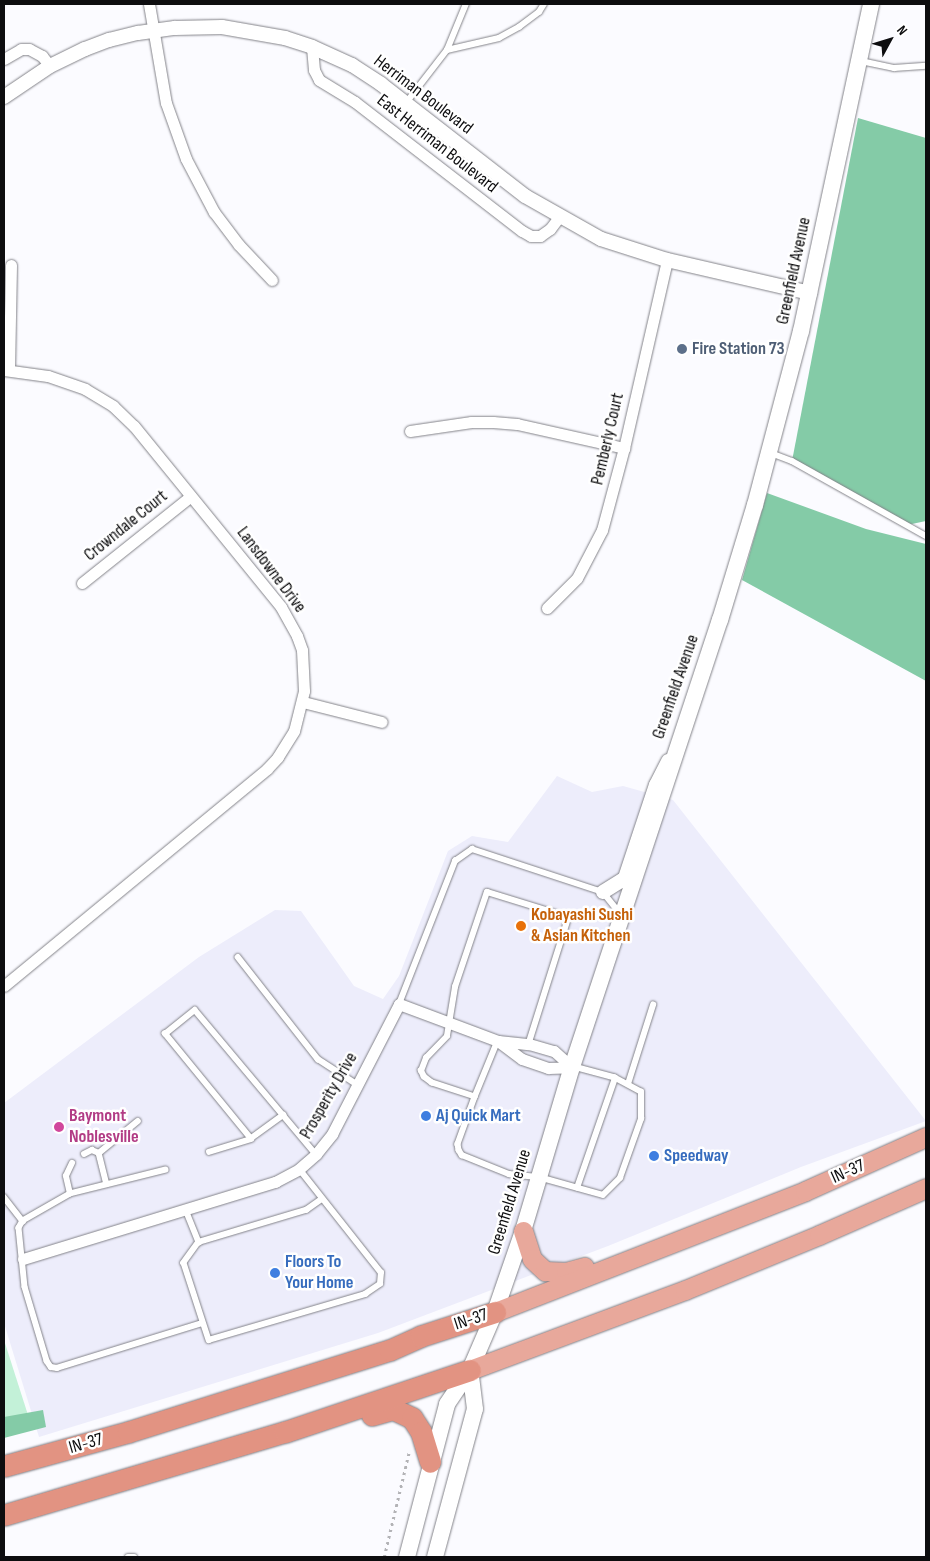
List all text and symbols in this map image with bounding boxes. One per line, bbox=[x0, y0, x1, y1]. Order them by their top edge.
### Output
north arrow bbox=[865, 15, 915, 65]
text: N bbox=[893, 22, 911, 38]
street label: Herriman Boulevard bbox=[369, 51, 477, 139]
street label: East Herriman Boulevard bbox=[372, 90, 502, 198]
street label: Greenfield Avenue bbox=[772, 215, 816, 327]
place label: Fire Station 73 bbox=[692, 338, 785, 360]
marker: Fire Station 73 bbox=[676, 343, 688, 355]
street label: Pemberly Court bbox=[587, 391, 629, 487]
street label: Crowndale Court bbox=[80, 486, 172, 566]
street label: Lansdowne Drive bbox=[232, 523, 310, 617]
street label: Greenfield Avenue bbox=[648, 632, 704, 742]
place label: Kobayashi Sushi & Asian Kitchen bbox=[531, 905, 633, 948]
marker: Kobayashi Sushi & Asian Kitchen bbox=[515, 920, 527, 932]
street label: Prosperity Drive bbox=[296, 1049, 362, 1143]
place label: Aj Quick Mart bbox=[436, 1105, 521, 1127]
place label: Baymont Noblesville bbox=[69, 1106, 139, 1148]
marker: Aj Quick Mart bbox=[420, 1110, 432, 1122]
marker: Baymont Noblesville bbox=[53, 1121, 65, 1133]
place label: Speedway bbox=[664, 1145, 729, 1167]
street label: Greenfield Avenue bbox=[484, 1147, 536, 1257]
marker: Speedway bbox=[648, 1150, 660, 1162]
street label: IN-37 bbox=[828, 1155, 868, 1189]
place label: Floors To Your Home bbox=[285, 1252, 353, 1294]
marker: Floors To Your Home bbox=[269, 1267, 281, 1279]
street label: IN-37 bbox=[451, 1304, 491, 1336]
street label: IN-37 bbox=[67, 1429, 105, 1459]

